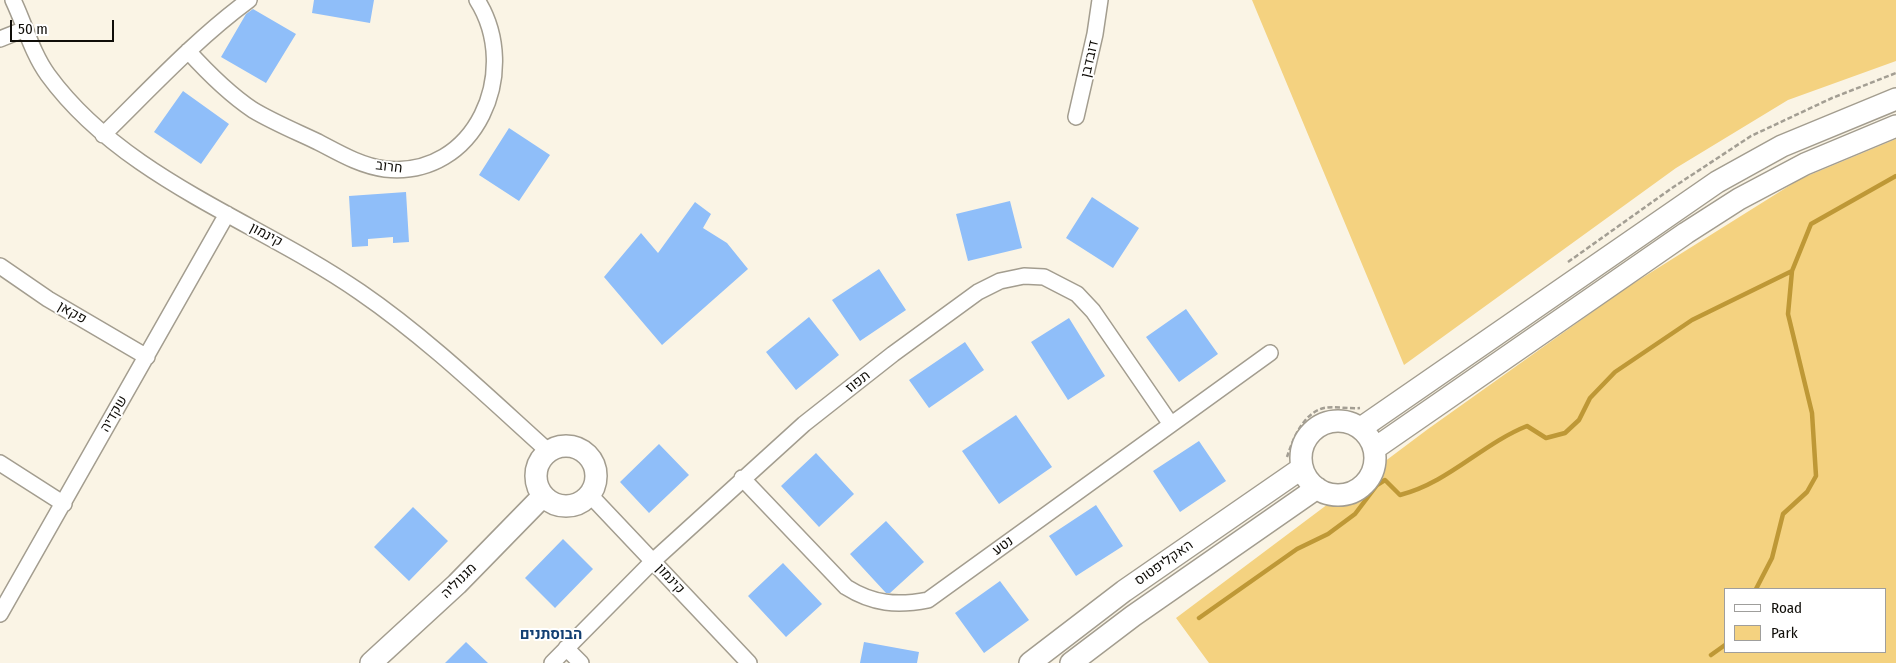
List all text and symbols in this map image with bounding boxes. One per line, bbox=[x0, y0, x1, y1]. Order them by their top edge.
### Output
scale bar bbox=[12, 10, 116, 42]
text: 50 m bbox=[18, 20, 48, 38]
street label: דובדבן bbox=[1078, 39, 1102, 79]
street label: חרוב bbox=[375, 157, 403, 177]
street label: קינמון bbox=[247, 219, 285, 251]
street label: פקאן bbox=[55, 298, 89, 328]
street label: תפוז bbox=[842, 367, 874, 397]
street label: שקדיה bbox=[97, 393, 131, 435]
street label: נטע bbox=[989, 533, 1017, 559]
street label: האקליפטוס bbox=[1131, 537, 1197, 589]
street label: מגנוליה bbox=[438, 560, 480, 602]
street label: קינמון bbox=[652, 560, 688, 598]
legend bbox=[1724, 588, 1886, 653]
text: Road bbox=[1771, 599, 1802, 617]
text: Park bbox=[1771, 624, 1798, 642]
district label: הבוסתנים bbox=[520, 626, 582, 644]

